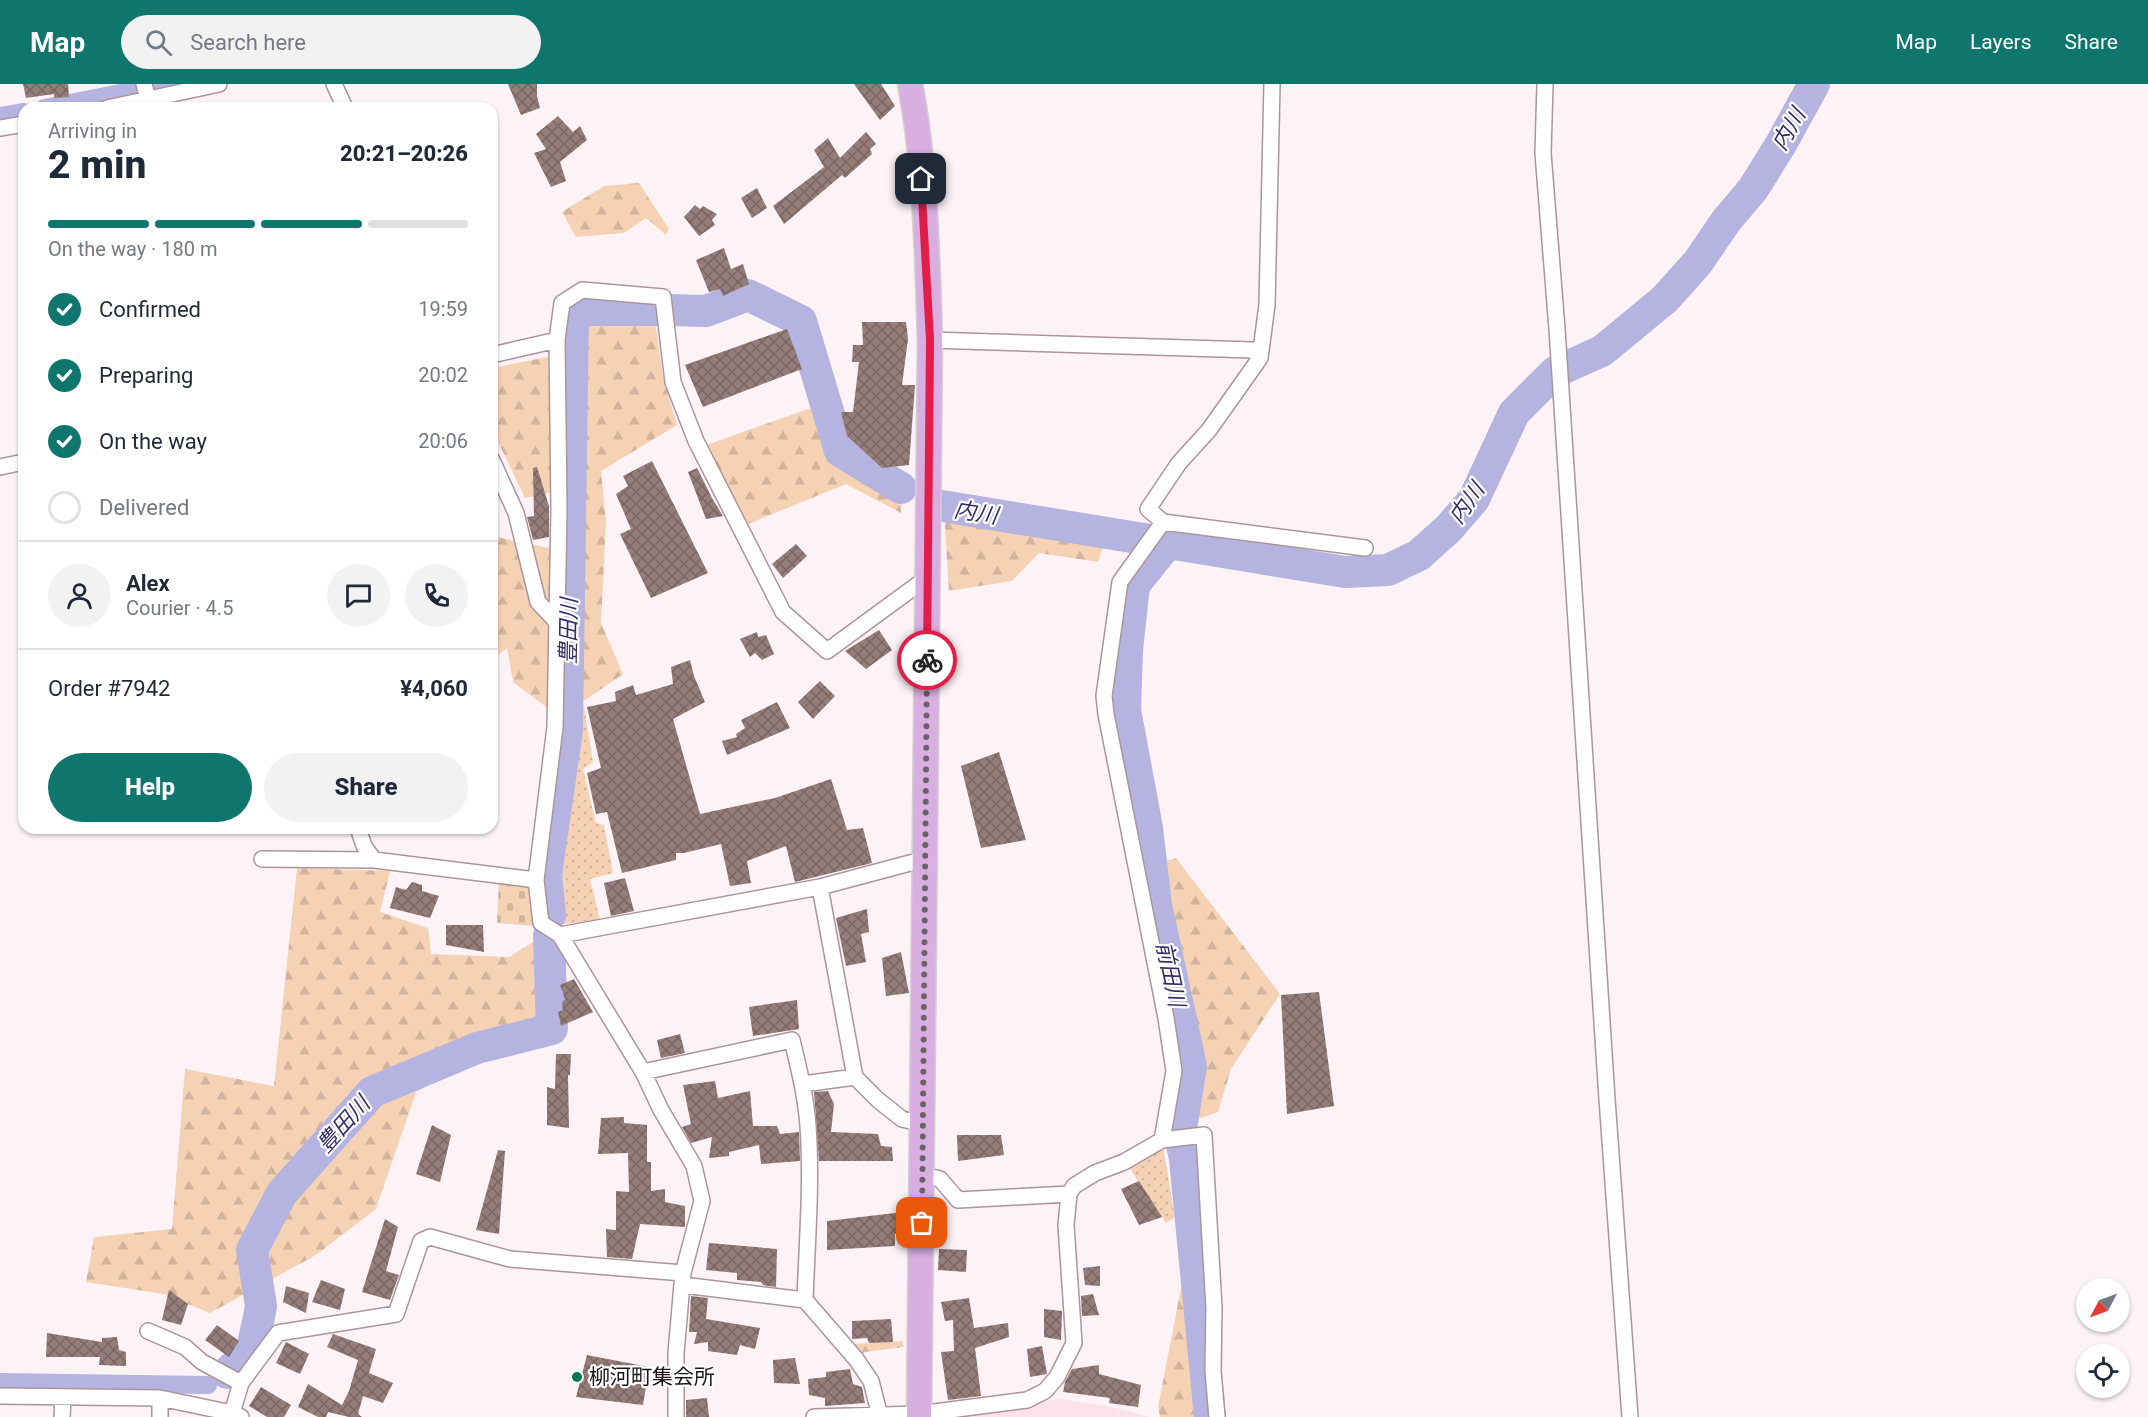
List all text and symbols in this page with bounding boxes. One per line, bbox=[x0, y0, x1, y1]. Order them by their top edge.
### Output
search box bbox=[121, 15, 541, 69]
text: Map bbox=[30, 26, 85, 59]
icon: search bbox=[142, 26, 175, 59]
text: Search here bbox=[190, 30, 306, 55]
text: Map bbox=[1895, 30, 1937, 54]
text: Layers bbox=[1970, 30, 2031, 54]
text: Share bbox=[2064, 30, 2118, 54]
water label: 内川 bbox=[1767, 102, 1811, 155]
text: Arriving in bbox=[48, 119, 137, 143]
text: 20:21–20:26 bbox=[340, 141, 468, 166]
text: 2 min bbox=[48, 142, 146, 188]
pin bbox=[895, 153, 946, 204]
icon: home bbox=[904, 162, 937, 195]
text: On the way · 180 m bbox=[48, 237, 217, 261]
icon: check bbox=[48, 293, 81, 326]
text: Confirmed bbox=[99, 297, 201, 322]
text: 19:59 bbox=[418, 297, 468, 321]
icon: check bbox=[48, 359, 81, 392]
text: Preparing bbox=[99, 363, 193, 388]
text: 20:02 bbox=[418, 363, 468, 387]
icon: check bbox=[48, 425, 81, 458]
text: On the way bbox=[99, 429, 207, 454]
text: 20:06 bbox=[418, 429, 468, 453]
water label: 内川 bbox=[1444, 476, 1490, 528]
text: Delivered bbox=[99, 495, 189, 520]
water label: 内川 bbox=[952, 497, 1002, 529]
button: person bbox=[48, 564, 111, 627]
button: chat bbox=[327, 564, 390, 627]
button: phone bbox=[405, 564, 468, 627]
text: Alex bbox=[126, 571, 170, 596]
text: Courier · 4.5 bbox=[126, 596, 233, 620]
water label: 豊田川 bbox=[555, 596, 582, 664]
courier bbox=[897, 630, 957, 690]
icon: bike bbox=[911, 644, 944, 677]
text: Order #7942 bbox=[48, 676, 170, 701]
text: ¥4,060 bbox=[400, 676, 468, 701]
button: Help bbox=[48, 753, 252, 822]
button: Share bbox=[264, 753, 468, 822]
water label: 前田川 bbox=[1151, 939, 1190, 1011]
water label: 豊田川 bbox=[312, 1090, 376, 1157]
pin bbox=[896, 1197, 947, 1248]
icon: bag bbox=[905, 1206, 938, 1239]
north arrow bbox=[2076, 1278, 2130, 1332]
map controls bbox=[2076, 1278, 2130, 1398]
button: locate bbox=[2076, 1344, 2130, 1398]
place label: 柳河町集会所 bbox=[589, 1365, 715, 1389]
marker: 柳河町集会所 bbox=[570, 1370, 584, 1384]

